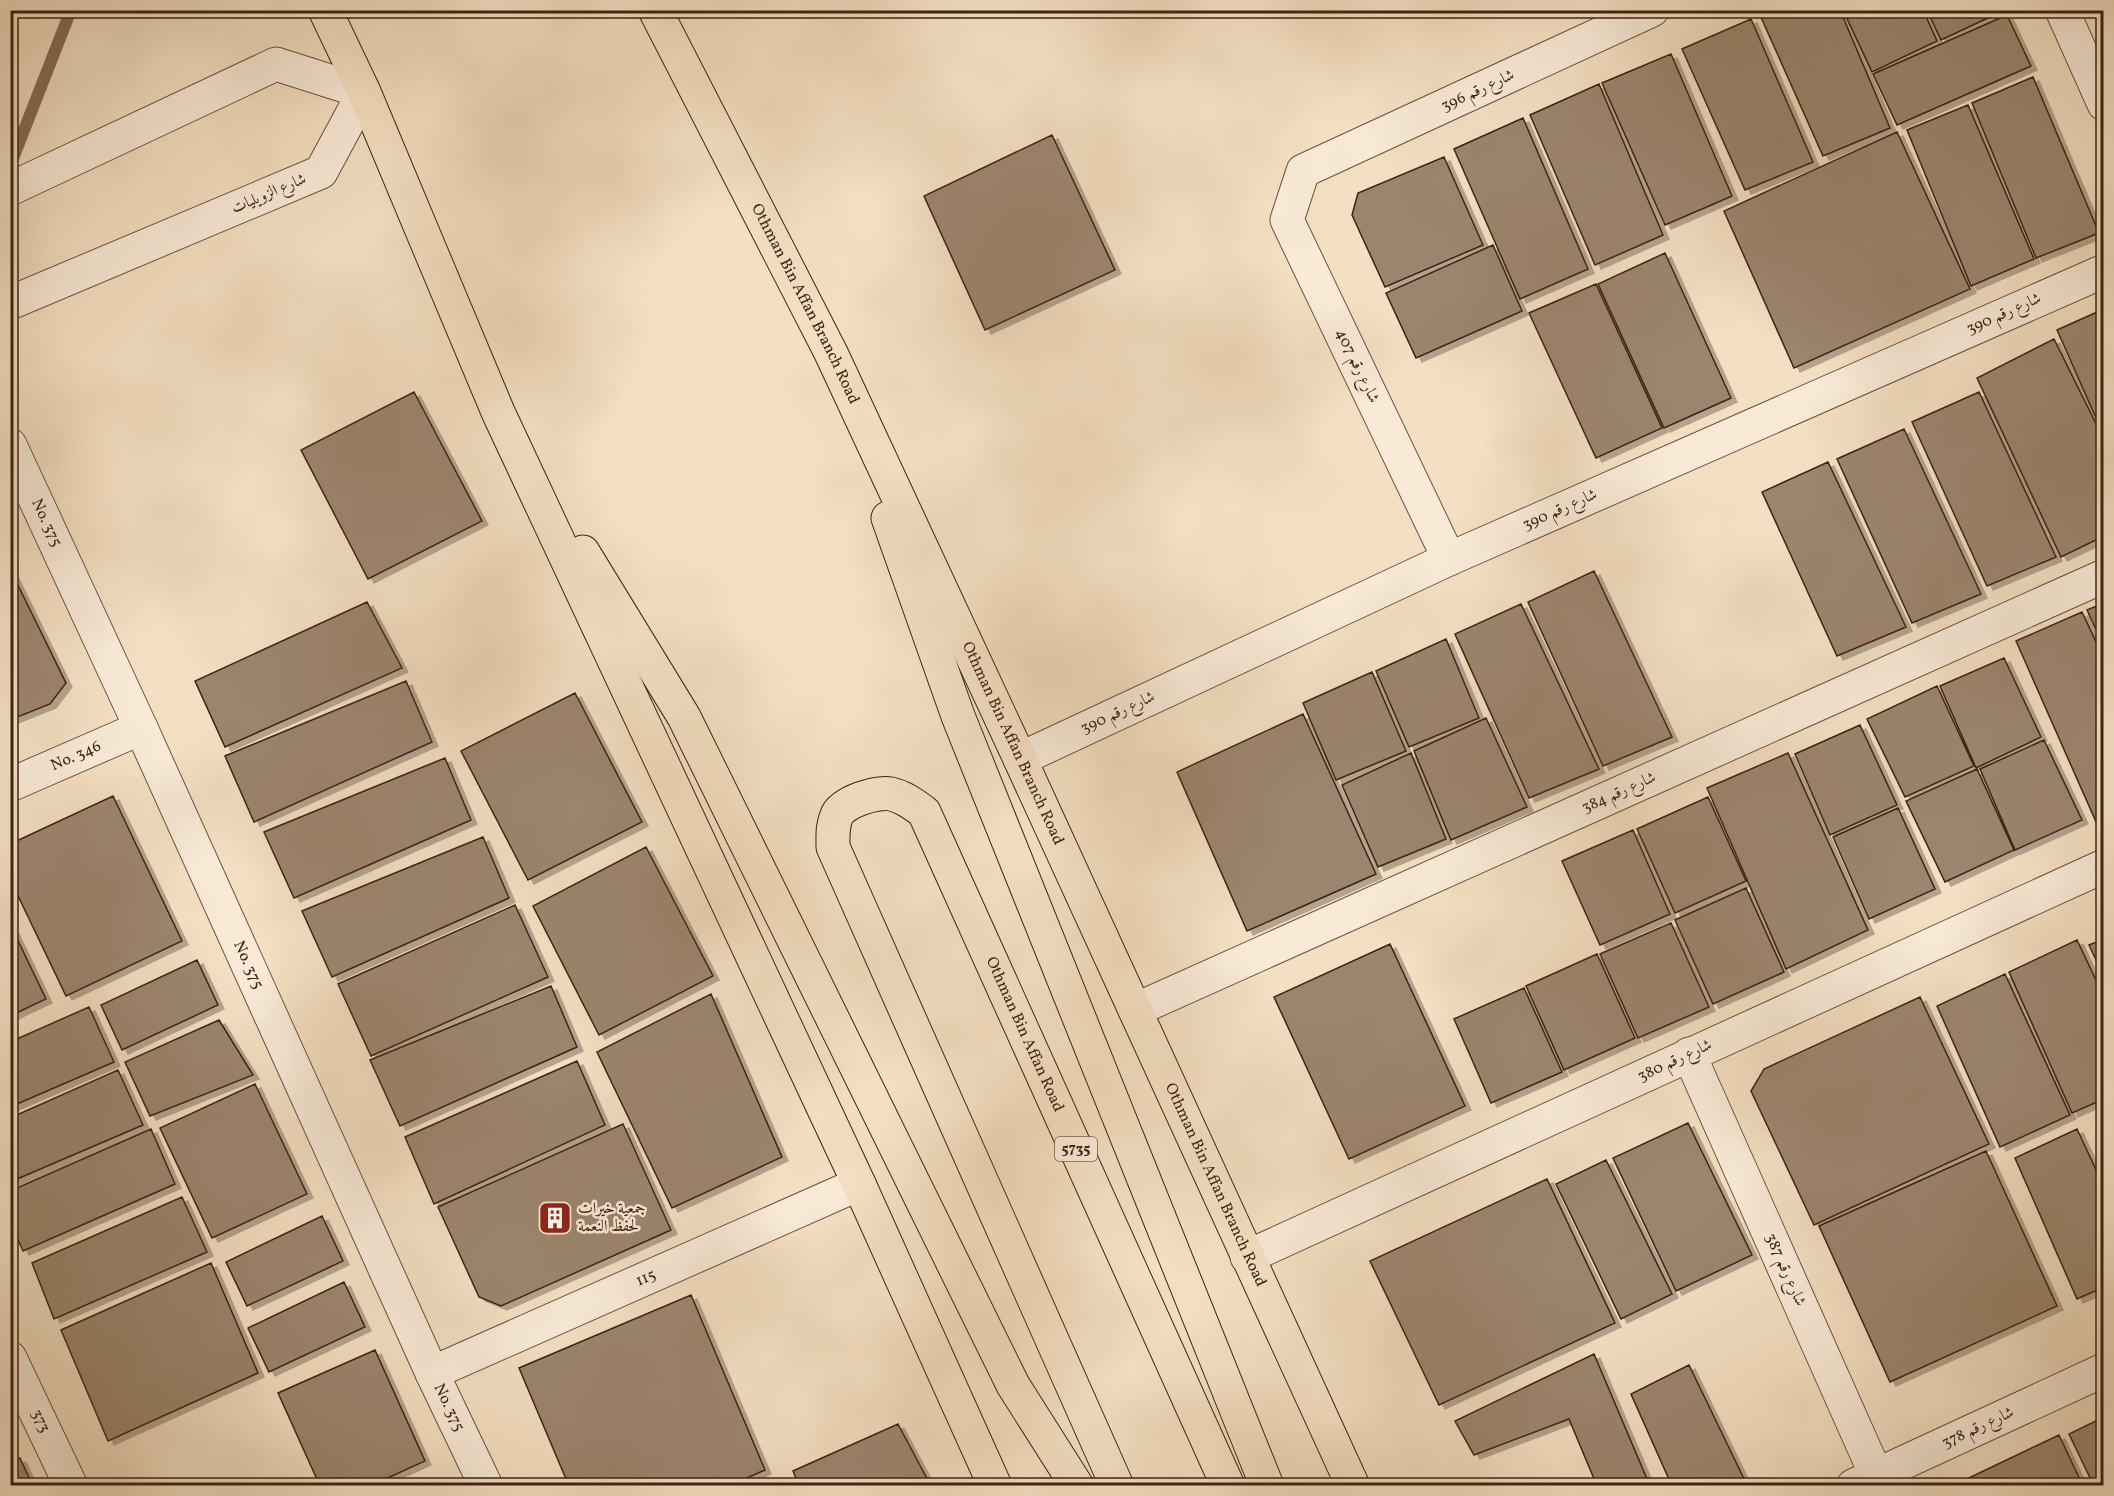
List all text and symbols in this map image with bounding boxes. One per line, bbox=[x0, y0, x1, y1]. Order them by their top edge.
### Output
street label: شارع رقم 396 bbox=[1438, 64, 1520, 120]
street label: شارع الزويليات bbox=[228, 168, 310, 221]
street label: Othman Bin Affan Branch Road bbox=[745, 200, 864, 408]
street label: شارع رقم 390 bbox=[1963, 288, 2046, 343]
street label: شارع رقم 407 bbox=[1327, 325, 1384, 408]
street label: شارع رقم 390 bbox=[1519, 484, 1602, 539]
street label: No. 375 bbox=[25, 495, 67, 551]
street label: Othman Bin Affan Branch Road bbox=[956, 638, 1069, 849]
street label: شارع رقم 390 bbox=[1077, 686, 1160, 743]
street label: No. 346 bbox=[47, 736, 105, 777]
street label: شارع رقم 384 bbox=[1578, 767, 1661, 822]
street label: No. 375 bbox=[227, 937, 268, 993]
street label: Othman Bin Affan Road bbox=[980, 953, 1069, 1116]
street label: شارع رقم 380 bbox=[1634, 1034, 1717, 1091]
street label: Othman Bin Affan Branch Road bbox=[1159, 1080, 1271, 1291]
road number: 5735 bbox=[1055, 1137, 1097, 1161]
place label: جمعية خيرات لحفظ النعمة bbox=[578, 1198, 645, 1238]
building icon: جمعية خيرات لحفظ النعمة bbox=[537, 1200, 573, 1236]
street label: شارع رقم 387 bbox=[1756, 1230, 1811, 1311]
street label: 115 bbox=[632, 1264, 660, 1292]
street label: No. 375 bbox=[428, 1380, 470, 1435]
street label: شارع رقم 378 bbox=[1938, 1402, 2019, 1457]
street label: 373 bbox=[25, 1406, 55, 1437]

